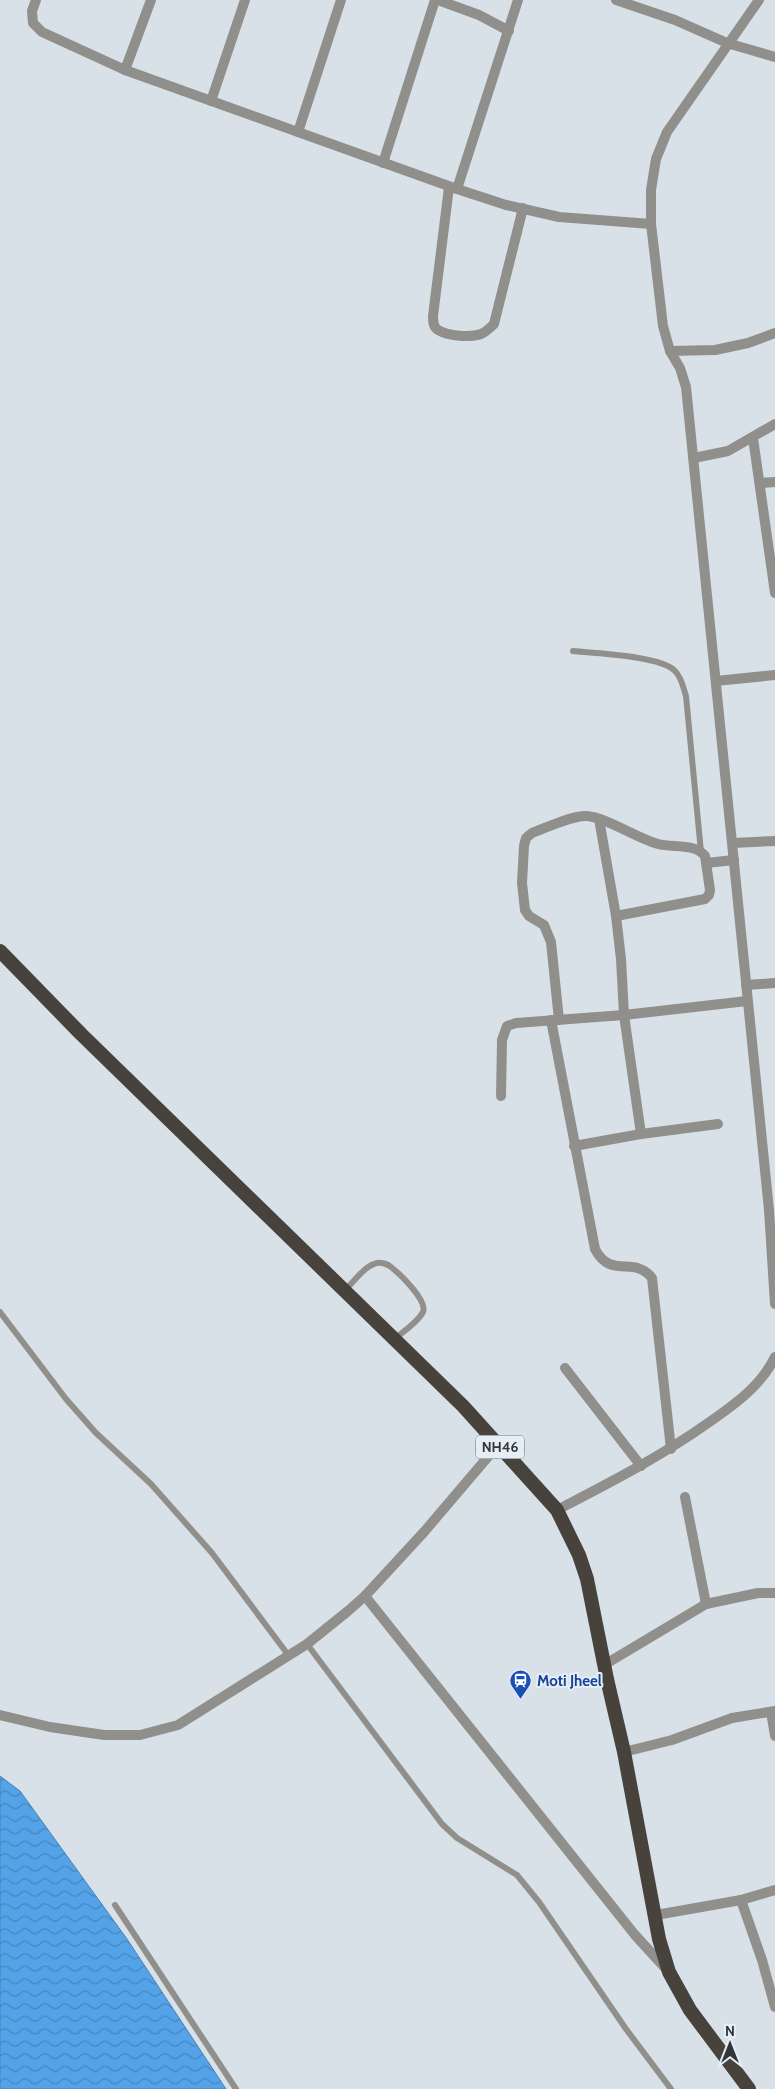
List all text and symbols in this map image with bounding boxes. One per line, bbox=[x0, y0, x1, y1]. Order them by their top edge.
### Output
road number: NH46 bbox=[476, 1435, 524, 1458]
station icon: Moti Jheel bbox=[509, 1669, 533, 1700]
place label: Moti Jheel bbox=[537, 1672, 602, 1690]
north arrow bbox=[705, 2019, 755, 2069]
text: N bbox=[725, 2022, 735, 2040]

